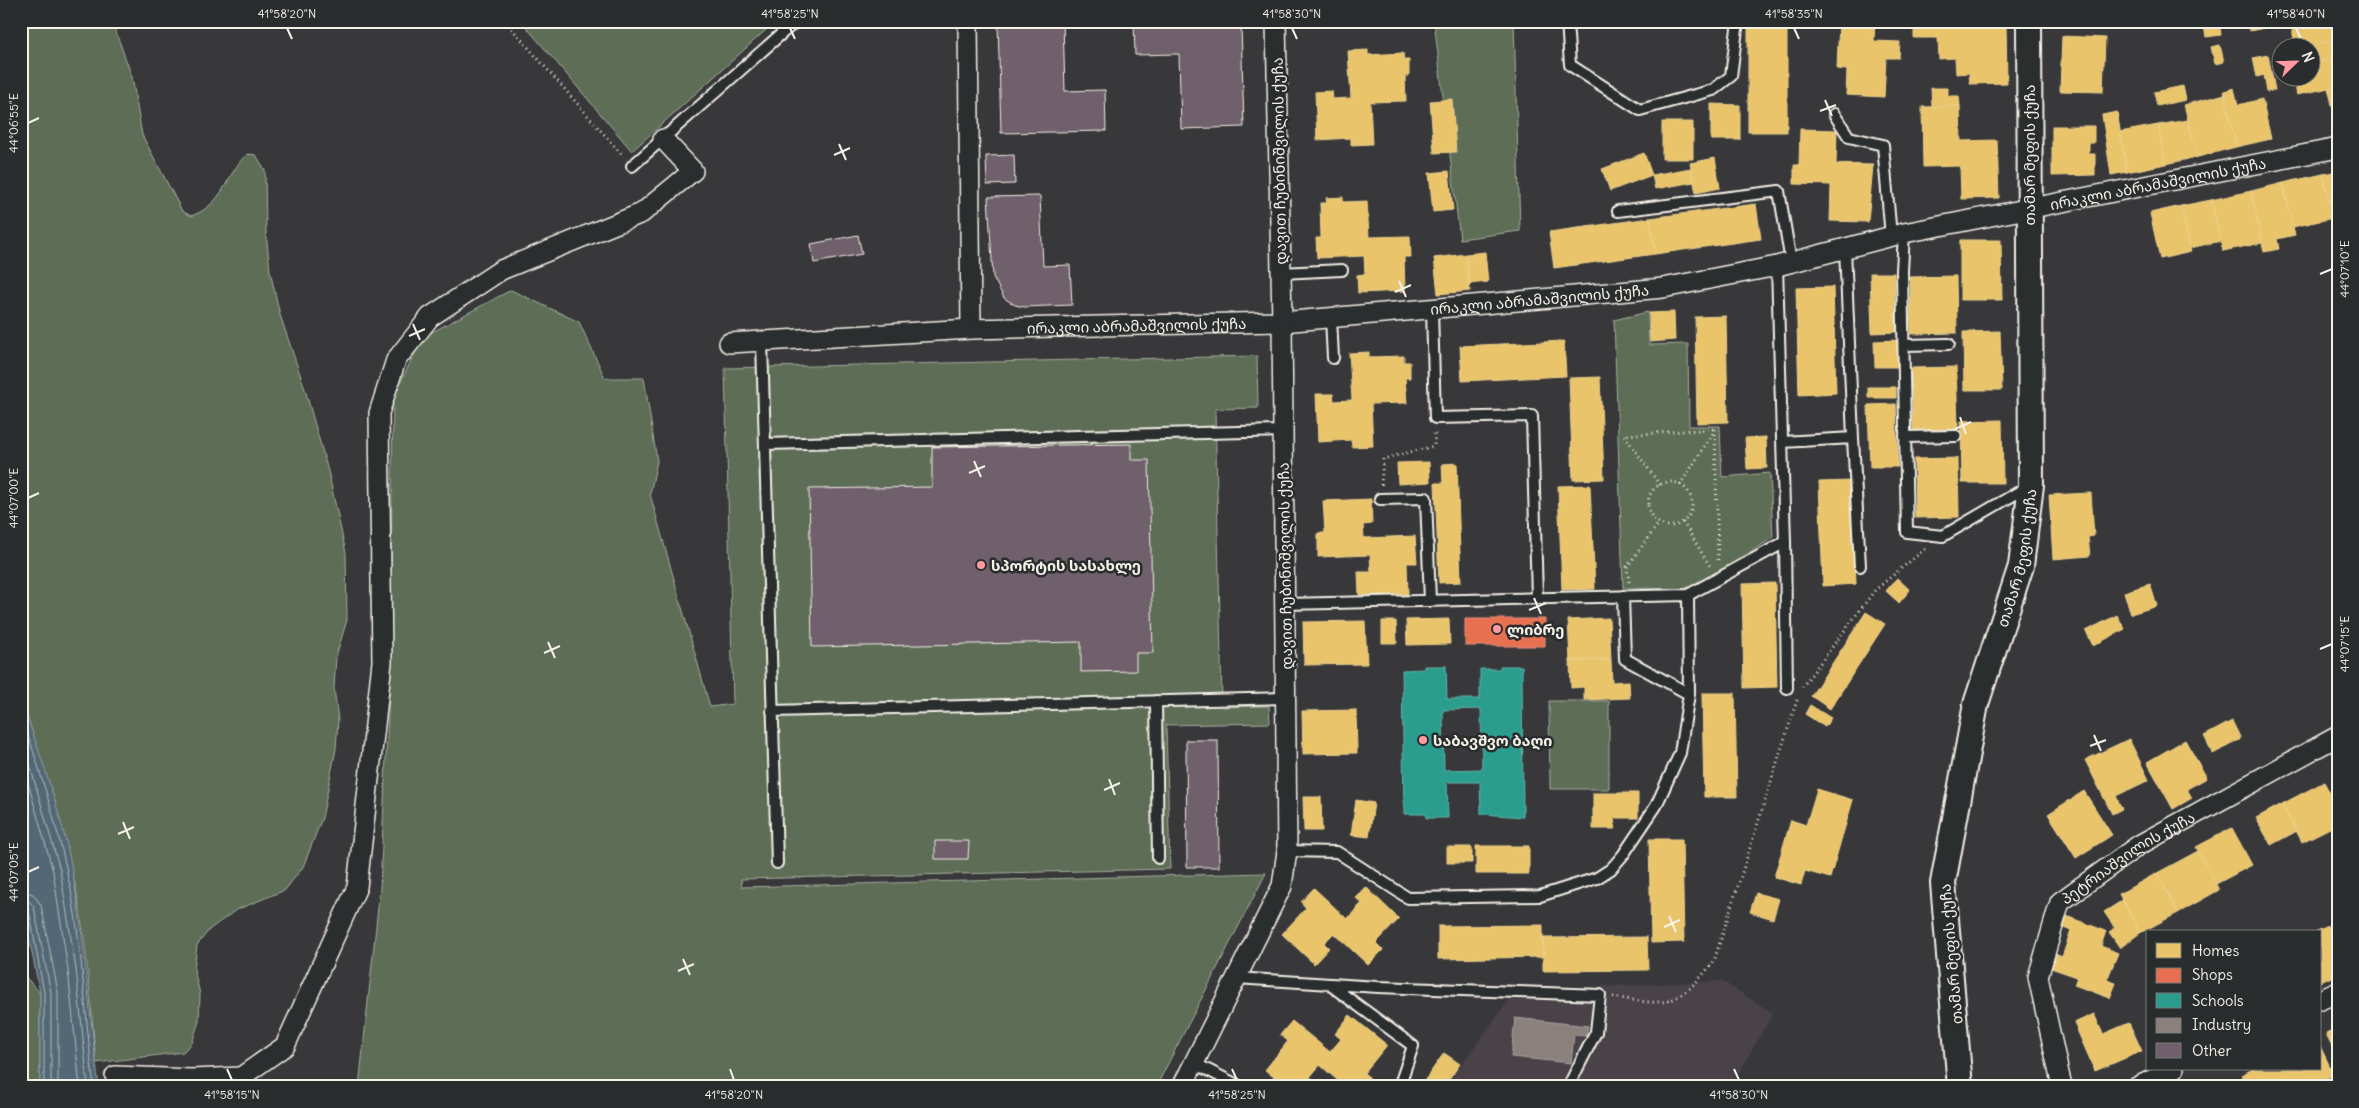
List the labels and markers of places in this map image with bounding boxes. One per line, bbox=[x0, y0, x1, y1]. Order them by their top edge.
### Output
place label: სპორტის სასახლე bbox=[991, 556, 1141, 575]
marker: სპორტის სასახლე bbox=[975, 559, 987, 571]
place label: ლიბრე bbox=[1507, 620, 1564, 639]
marker: ლიბრე bbox=[1491, 623, 1503, 635]
place label: საბავშვო ბაღი bbox=[1433, 731, 1552, 750]
marker: საბავშვო ბაღი bbox=[1417, 734, 1429, 746]

